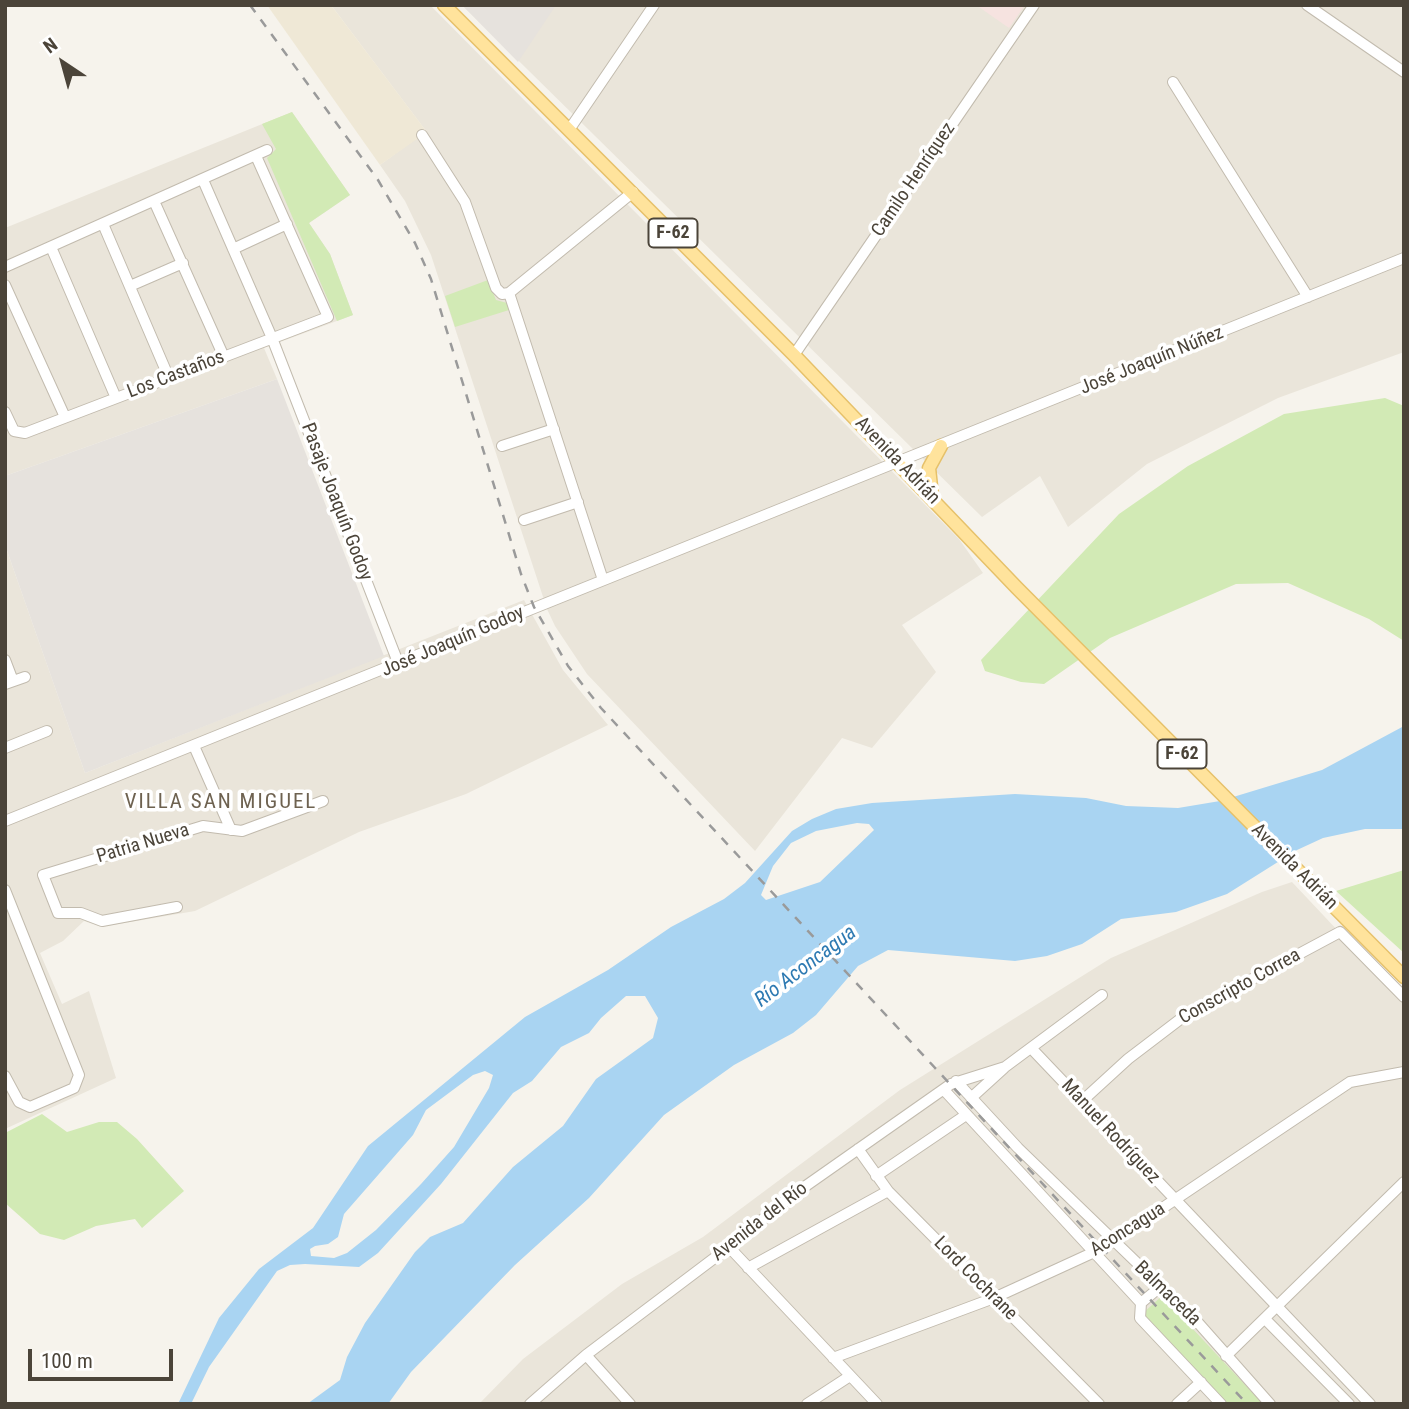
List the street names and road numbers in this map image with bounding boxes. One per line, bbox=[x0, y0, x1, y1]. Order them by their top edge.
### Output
street label: Camilo Henríquez bbox=[867, 119, 961, 241]
road number: F-62 bbox=[648, 218, 698, 247]
street label: José Joaquín Núñez bbox=[1077, 322, 1227, 400]
street label: Los Castaños bbox=[124, 346, 228, 404]
street label: Avenida Adrián bbox=[850, 413, 944, 509]
street label: Pasaje Joaquín Godoy bbox=[295, 420, 377, 584]
street label: José Joaquín Godoy bbox=[378, 602, 528, 682]
road number: F-62 bbox=[1158, 740, 1206, 768]
street label: Patria Nueva bbox=[94, 819, 192, 869]
street label: Avenida Adrián bbox=[1246, 819, 1342, 915]
street label: Conscripto Correa bbox=[1175, 944, 1305, 1030]
street label: Manuel Rodríguez bbox=[1056, 1075, 1164, 1189]
street label: Avenida del Río bbox=[708, 1178, 812, 1266]
street label: Aconcagua bbox=[1086, 1198, 1170, 1262]
street label: Lord Cochrane bbox=[928, 1232, 1022, 1326]
street label: Balmaceda bbox=[1129, 1257, 1205, 1331]

